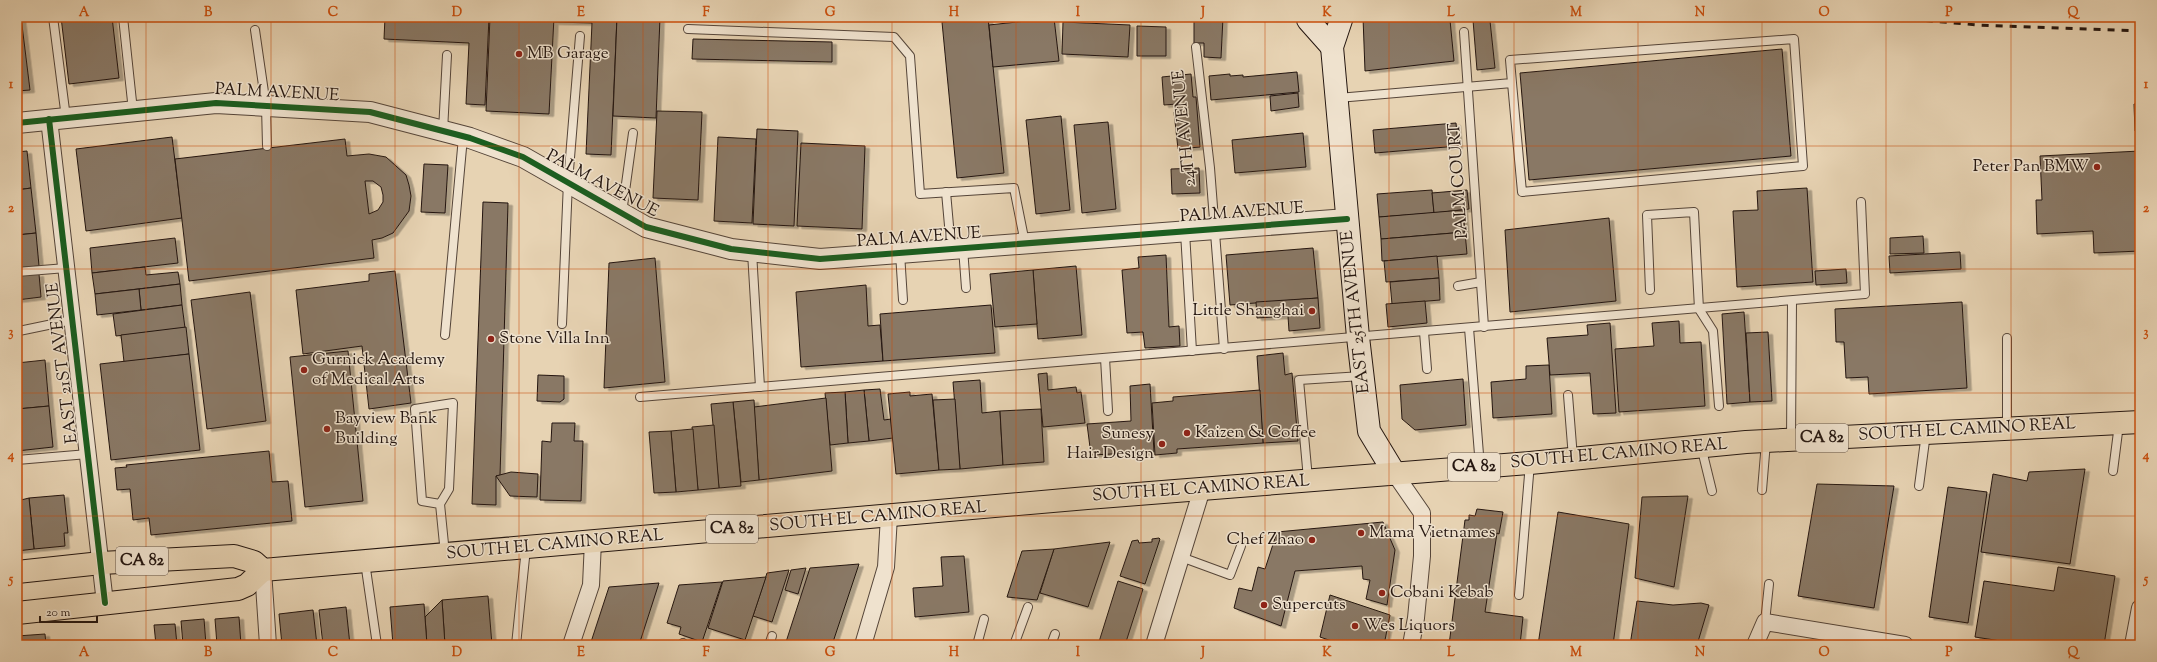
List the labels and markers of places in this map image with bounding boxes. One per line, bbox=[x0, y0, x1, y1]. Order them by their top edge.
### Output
place label: MB Garage bbox=[527, 42, 609, 66]
marker: MB Garage bbox=[514, 49, 524, 59]
place label: Peter Pan BMW bbox=[1973, 155, 2089, 179]
marker: Peter Pan BMW bbox=[2092, 162, 2102, 172]
place label: Little Shanghai bbox=[1192, 299, 1304, 323]
marker: Little Shanghai bbox=[1307, 306, 1317, 316]
place label: Stone Villa Inn bbox=[499, 327, 610, 351]
marker: Stone Villa Inn bbox=[486, 334, 496, 344]
place label: Gurnick Academy of Medical Arts bbox=[312, 348, 446, 392]
marker: Gurnick Academy of Medical Arts bbox=[299, 365, 309, 375]
place label: Bayview Bank Building bbox=[335, 407, 437, 451]
place label: Kaizen & Coffee bbox=[1195, 421, 1316, 445]
place label: Sunesy Hair Design bbox=[1067, 422, 1155, 466]
marker: Bayview Bank Building bbox=[322, 424, 332, 434]
marker: Kaizen & Coffee bbox=[1182, 428, 1192, 438]
marker: Sunesy Hair Design bbox=[1157, 439, 1167, 449]
place label: Mama Vietnames bbox=[1369, 521, 1496, 545]
place label: Chef Zhao bbox=[1227, 528, 1304, 552]
marker: Mama Vietnames bbox=[1356, 528, 1366, 538]
marker: Chef Zhao bbox=[1307, 535, 1317, 545]
place label: Cobani Kebab bbox=[1390, 581, 1494, 605]
marker: Cobani Kebab bbox=[1377, 588, 1387, 598]
place label: Supercuts bbox=[1272, 593, 1346, 617]
marker: Supercuts bbox=[1259, 600, 1269, 610]
place label: Wes Liquors bbox=[1363, 614, 1455, 638]
marker: Wes Liquors bbox=[1350, 621, 1360, 631]

